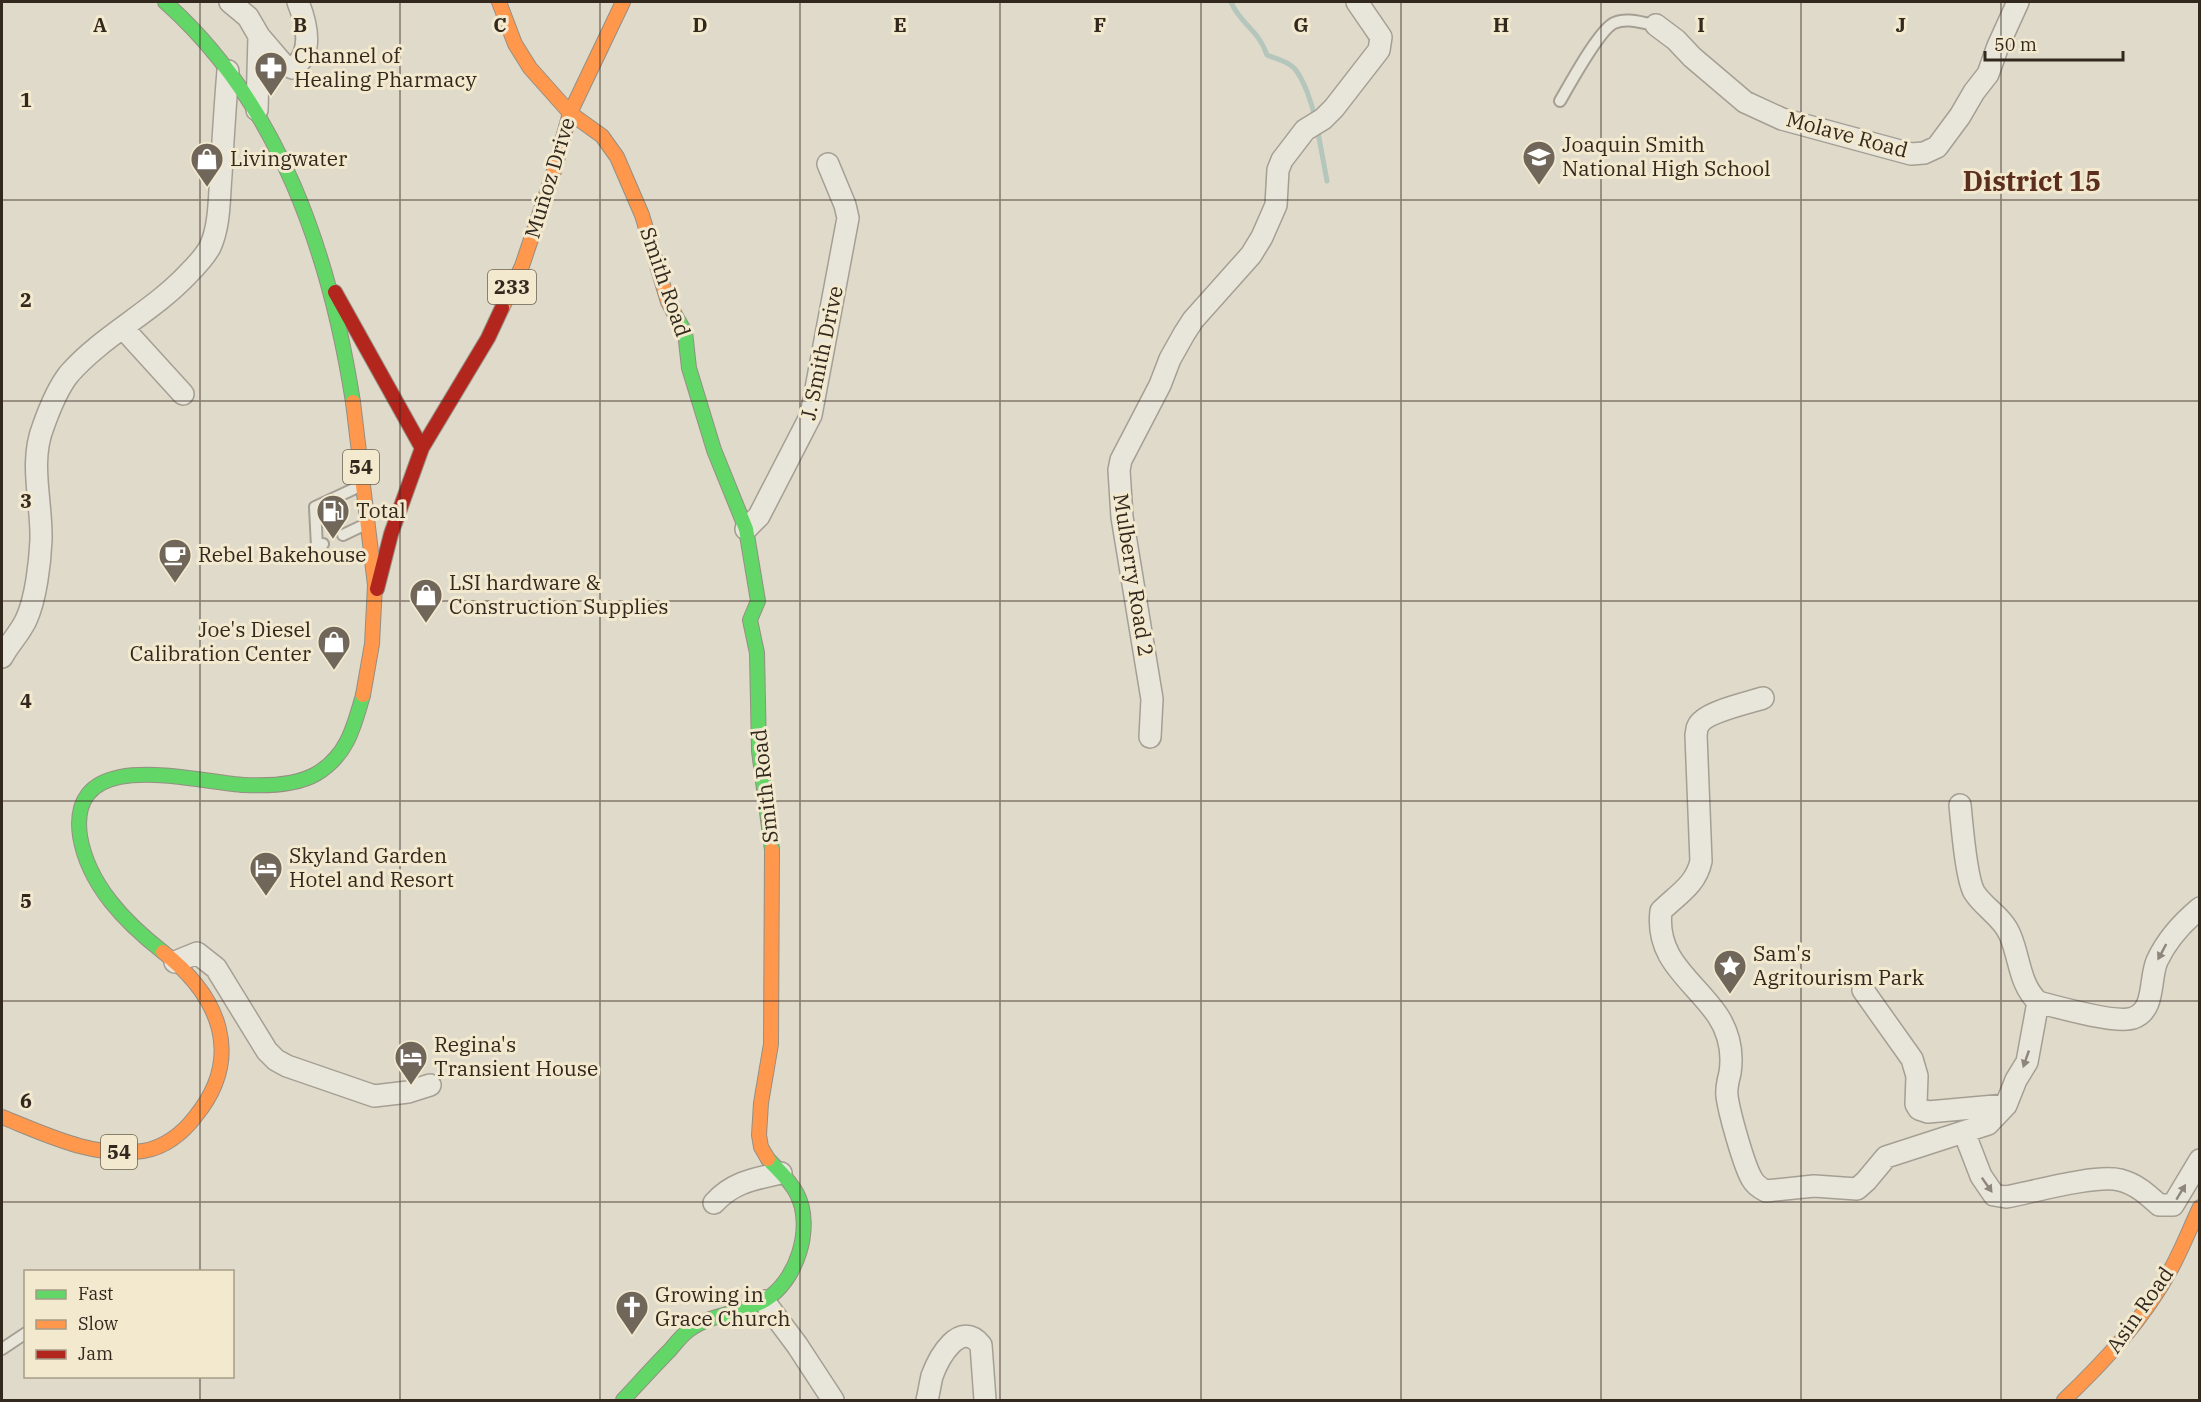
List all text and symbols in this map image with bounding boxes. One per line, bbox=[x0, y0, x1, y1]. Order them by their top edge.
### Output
text: A bbox=[93, 11, 107, 38]
text: B bbox=[293, 11, 307, 38]
text: C bbox=[493, 11, 507, 38]
text: D bbox=[692, 11, 708, 38]
text: E bbox=[893, 11, 907, 38]
text: F bbox=[1094, 11, 1106, 38]
text: G bbox=[1293, 11, 1309, 38]
text: H bbox=[1493, 11, 1509, 38]
text: I bbox=[1697, 11, 1705, 38]
text: J bbox=[1896, 11, 1906, 38]
scale bar bbox=[1985, 24, 2123, 62]
text: 50 m bbox=[1994, 33, 2037, 56]
place label: Channel of Healing Pharmacy bbox=[294, 41, 477, 93]
pharmacy icon: Channel of Healing Pharmacy bbox=[253, 50, 289, 97]
text: 1 bbox=[20, 86, 32, 113]
street label: Molave Road bbox=[1783, 104, 1911, 164]
street label: Muñoz Drive bbox=[517, 114, 581, 242]
place label: Joaquin Smith National High School bbox=[1562, 130, 1770, 182]
school or university icon: Joaquin Smith National High School bbox=[1521, 139, 1557, 186]
shop icon: Livingwater bbox=[189, 141, 225, 188]
place label: Livingwater bbox=[230, 144, 348, 172]
district label: District 15 bbox=[1963, 163, 2101, 198]
street label: Smith Road bbox=[634, 223, 698, 341]
road number: 233 bbox=[488, 270, 536, 304]
street label: J. Smith Drive bbox=[793, 283, 849, 422]
text: 2 bbox=[20, 286, 32, 313]
road number: 54 bbox=[343, 450, 379, 484]
text: 3 bbox=[20, 487, 32, 514]
street label: Mulberry Road 2 bbox=[1107, 491, 1161, 658]
fuel station icon: Total bbox=[315, 493, 351, 540]
place label: Total bbox=[356, 496, 406, 524]
cafe icon: Rebel Bakehouse bbox=[157, 537, 193, 584]
place label: Rebel Bakehouse bbox=[198, 540, 366, 568]
place label: LSI hardware & Construction Supplies bbox=[449, 568, 668, 620]
shop icon: LSI hardware & Construction Supplies bbox=[408, 577, 444, 624]
place label: Joe's Diesel Calibration Center bbox=[130, 615, 312, 667]
shop icon: Joe's Diesel Calibration Center bbox=[316, 624, 352, 671]
text: 4 bbox=[20, 687, 32, 714]
street label: Smith Road bbox=[744, 728, 784, 844]
place label: Skyland Garden Hotel and Resort bbox=[289, 841, 454, 893]
hotel icon: Skyland Garden Hotel and Resort bbox=[248, 850, 284, 897]
text: 5 bbox=[20, 887, 32, 914]
place label: Sam's Agritourism Park bbox=[1753, 939, 1925, 991]
one-way arrow bbox=[2157, 943, 2166, 960]
place icon: Sam's Agritourism Park bbox=[1712, 948, 1748, 995]
place label: Regina's Transient House bbox=[434, 1030, 598, 1082]
hotel icon: Regina's Transient House bbox=[393, 1039, 429, 1086]
one-way arrow bbox=[2021, 1050, 2031, 1068]
text: 6 bbox=[20, 1087, 32, 1114]
road number: 54 bbox=[101, 1135, 137, 1169]
one-way arrow bbox=[1981, 1177, 1992, 1193]
one-way arrow bbox=[2176, 1184, 2187, 1200]
street label: Asin Road bbox=[2099, 1260, 2179, 1358]
legend bbox=[24, 1270, 234, 1378]
place label: Growing in Grace Church bbox=[655, 1280, 791, 1332]
text: Fast bbox=[78, 1282, 113, 1305]
church icon: Growing in Grace Church bbox=[614, 1289, 650, 1336]
text: Slow bbox=[78, 1312, 118, 1335]
text: Jam bbox=[78, 1342, 113, 1365]

